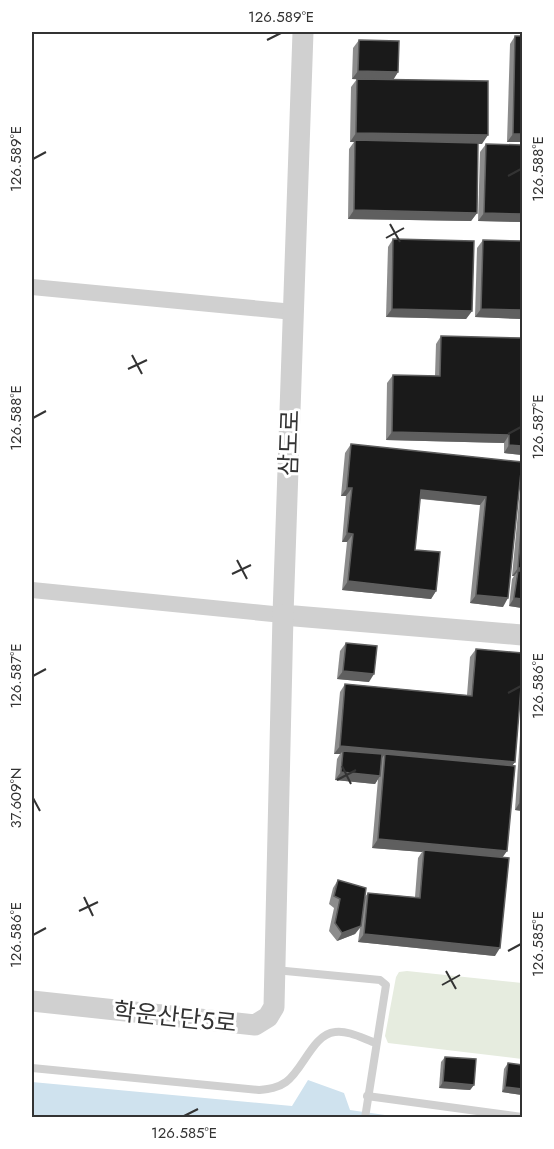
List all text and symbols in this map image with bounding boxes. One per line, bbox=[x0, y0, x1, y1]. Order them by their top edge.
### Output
text: 126.589°E bbox=[248, 6, 314, 28]
text: 126.589°E bbox=[5, 126, 27, 192]
text: 126.588°E bbox=[527, 136, 549, 202]
text: 126.588°E bbox=[5, 385, 27, 451]
text: 126.587°E bbox=[527, 394, 549, 460]
street label: 삼도로 bbox=[270, 409, 308, 477]
text: 126.587°E bbox=[5, 643, 27, 709]
text: 126.586°E bbox=[527, 653, 549, 719]
text: 37.609°N bbox=[5, 768, 27, 828]
text: 126.586°E bbox=[5, 902, 27, 968]
text: 126.585°E bbox=[527, 911, 549, 977]
street label: 학운산단5로 bbox=[112, 993, 238, 1041]
text: 126.585°E bbox=[151, 1122, 217, 1144]

